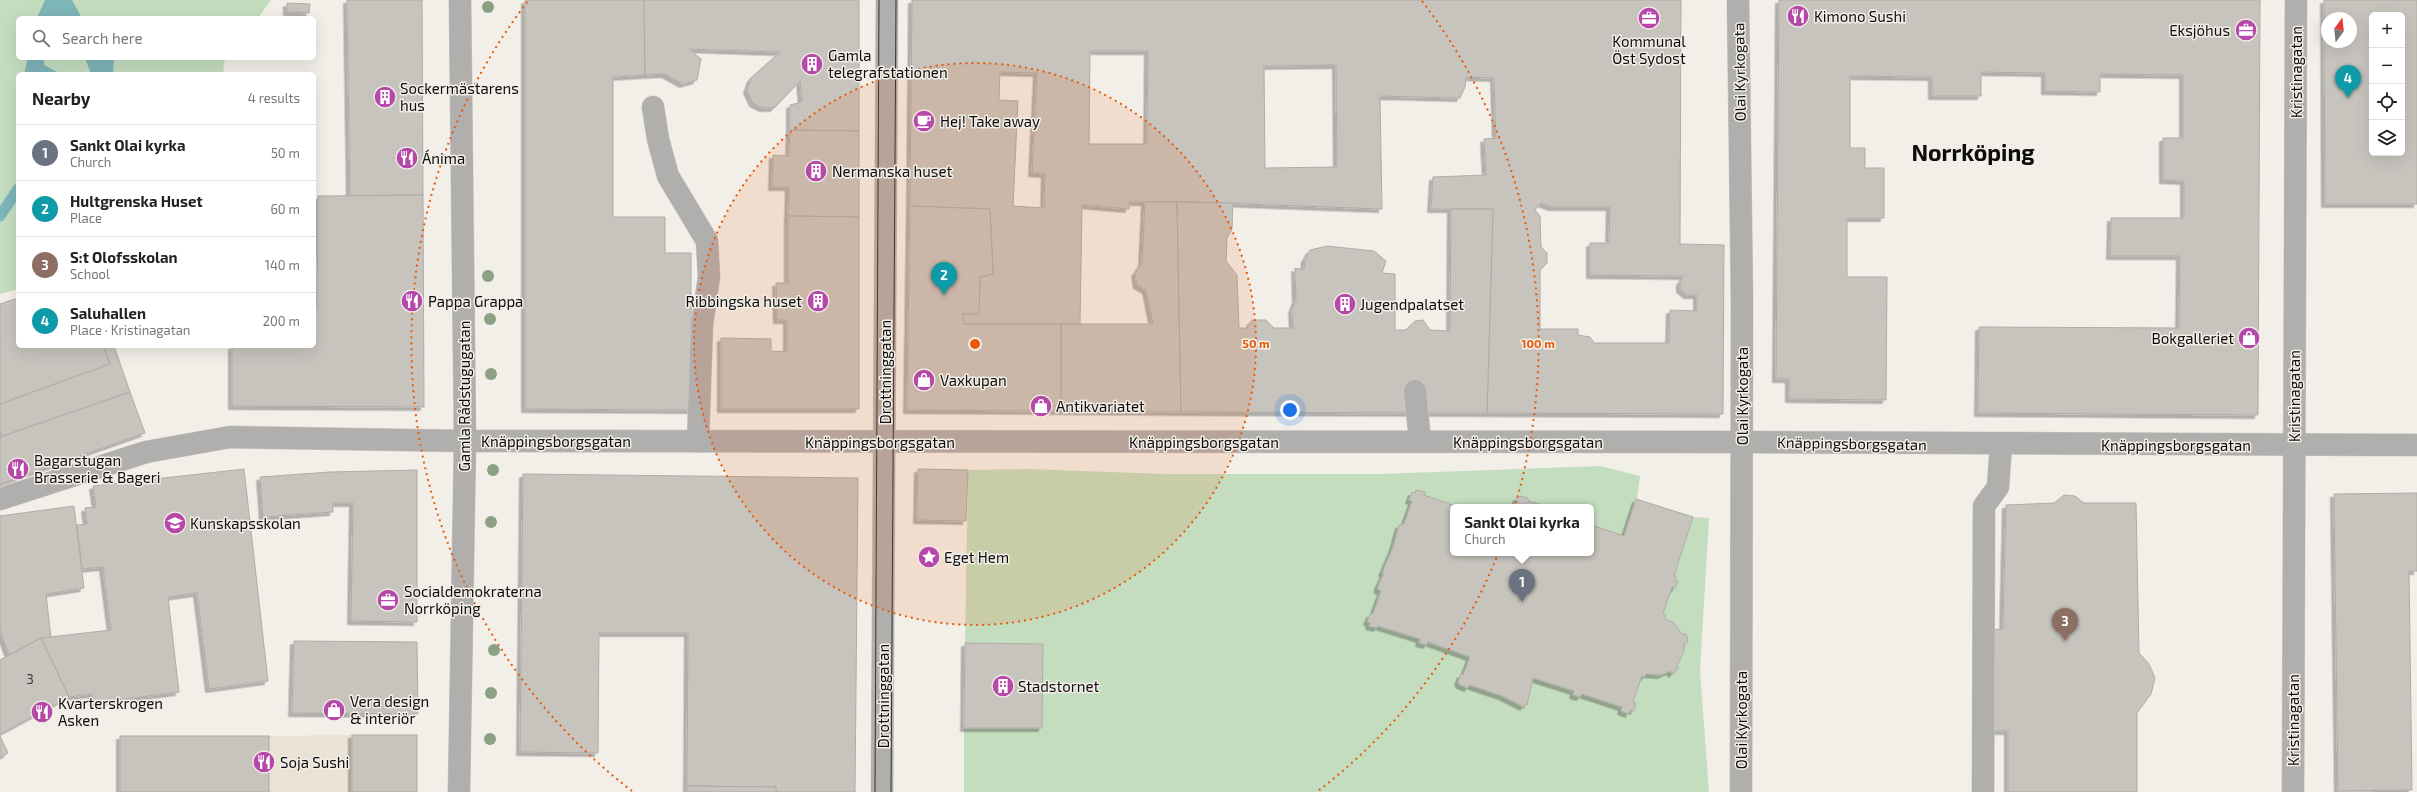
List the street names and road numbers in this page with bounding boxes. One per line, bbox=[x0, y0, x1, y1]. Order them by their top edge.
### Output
street label: Olai Kyrkogata bbox=[1729, 23, 1749, 121]
street label: Kristinagatan bbox=[2287, 26, 2305, 118]
street label: Drottninggatan bbox=[876, 320, 894, 424]
street label: Gamla Rådstugugatan bbox=[455, 321, 473, 471]
street label: Olai Kyrkogata bbox=[1733, 347, 1751, 445]
street label: Kristinagatan bbox=[2285, 350, 2303, 442]
street label: Knäppingsborgsgatan bbox=[481, 432, 631, 450]
street label: Knäppingsborgsgatan bbox=[805, 433, 955, 451]
street label: Knäppingsborgsgatan bbox=[1129, 433, 1279, 451]
street label: Knäppingsborgsgatan bbox=[1453, 433, 1603, 451]
street label: Knäppingsborgsgatan bbox=[1777, 433, 1927, 453]
street label: Knäppingsborgsgatan bbox=[2101, 436, 2251, 454]
street label: Drottninggatan bbox=[874, 644, 892, 748]
street label: Olai Kyrkogata bbox=[1732, 671, 1750, 769]
street label: Kristinagatan bbox=[2284, 674, 2302, 766]

